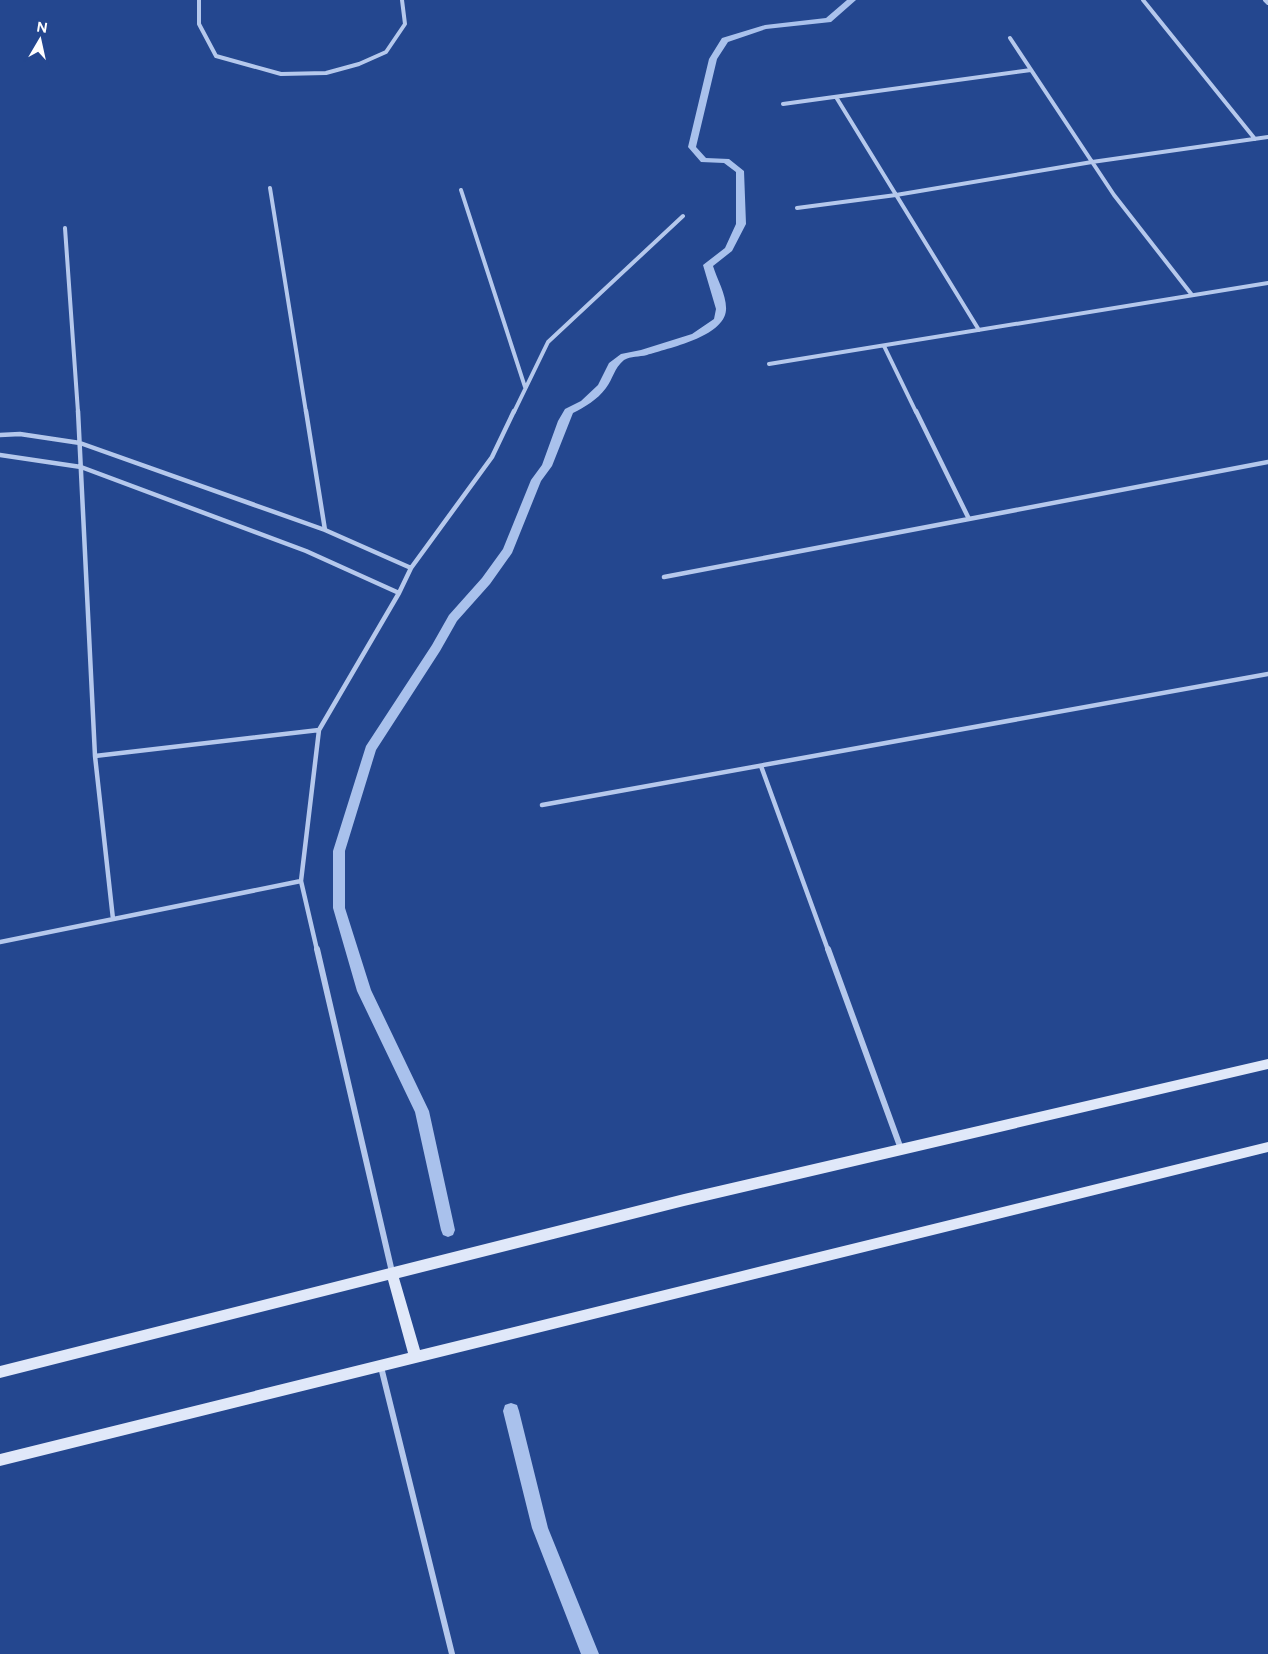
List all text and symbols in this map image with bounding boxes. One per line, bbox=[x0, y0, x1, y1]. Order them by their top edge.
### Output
north arrow bbox=[15, 15, 65, 65]
text: N bbox=[35, 18, 49, 37]

